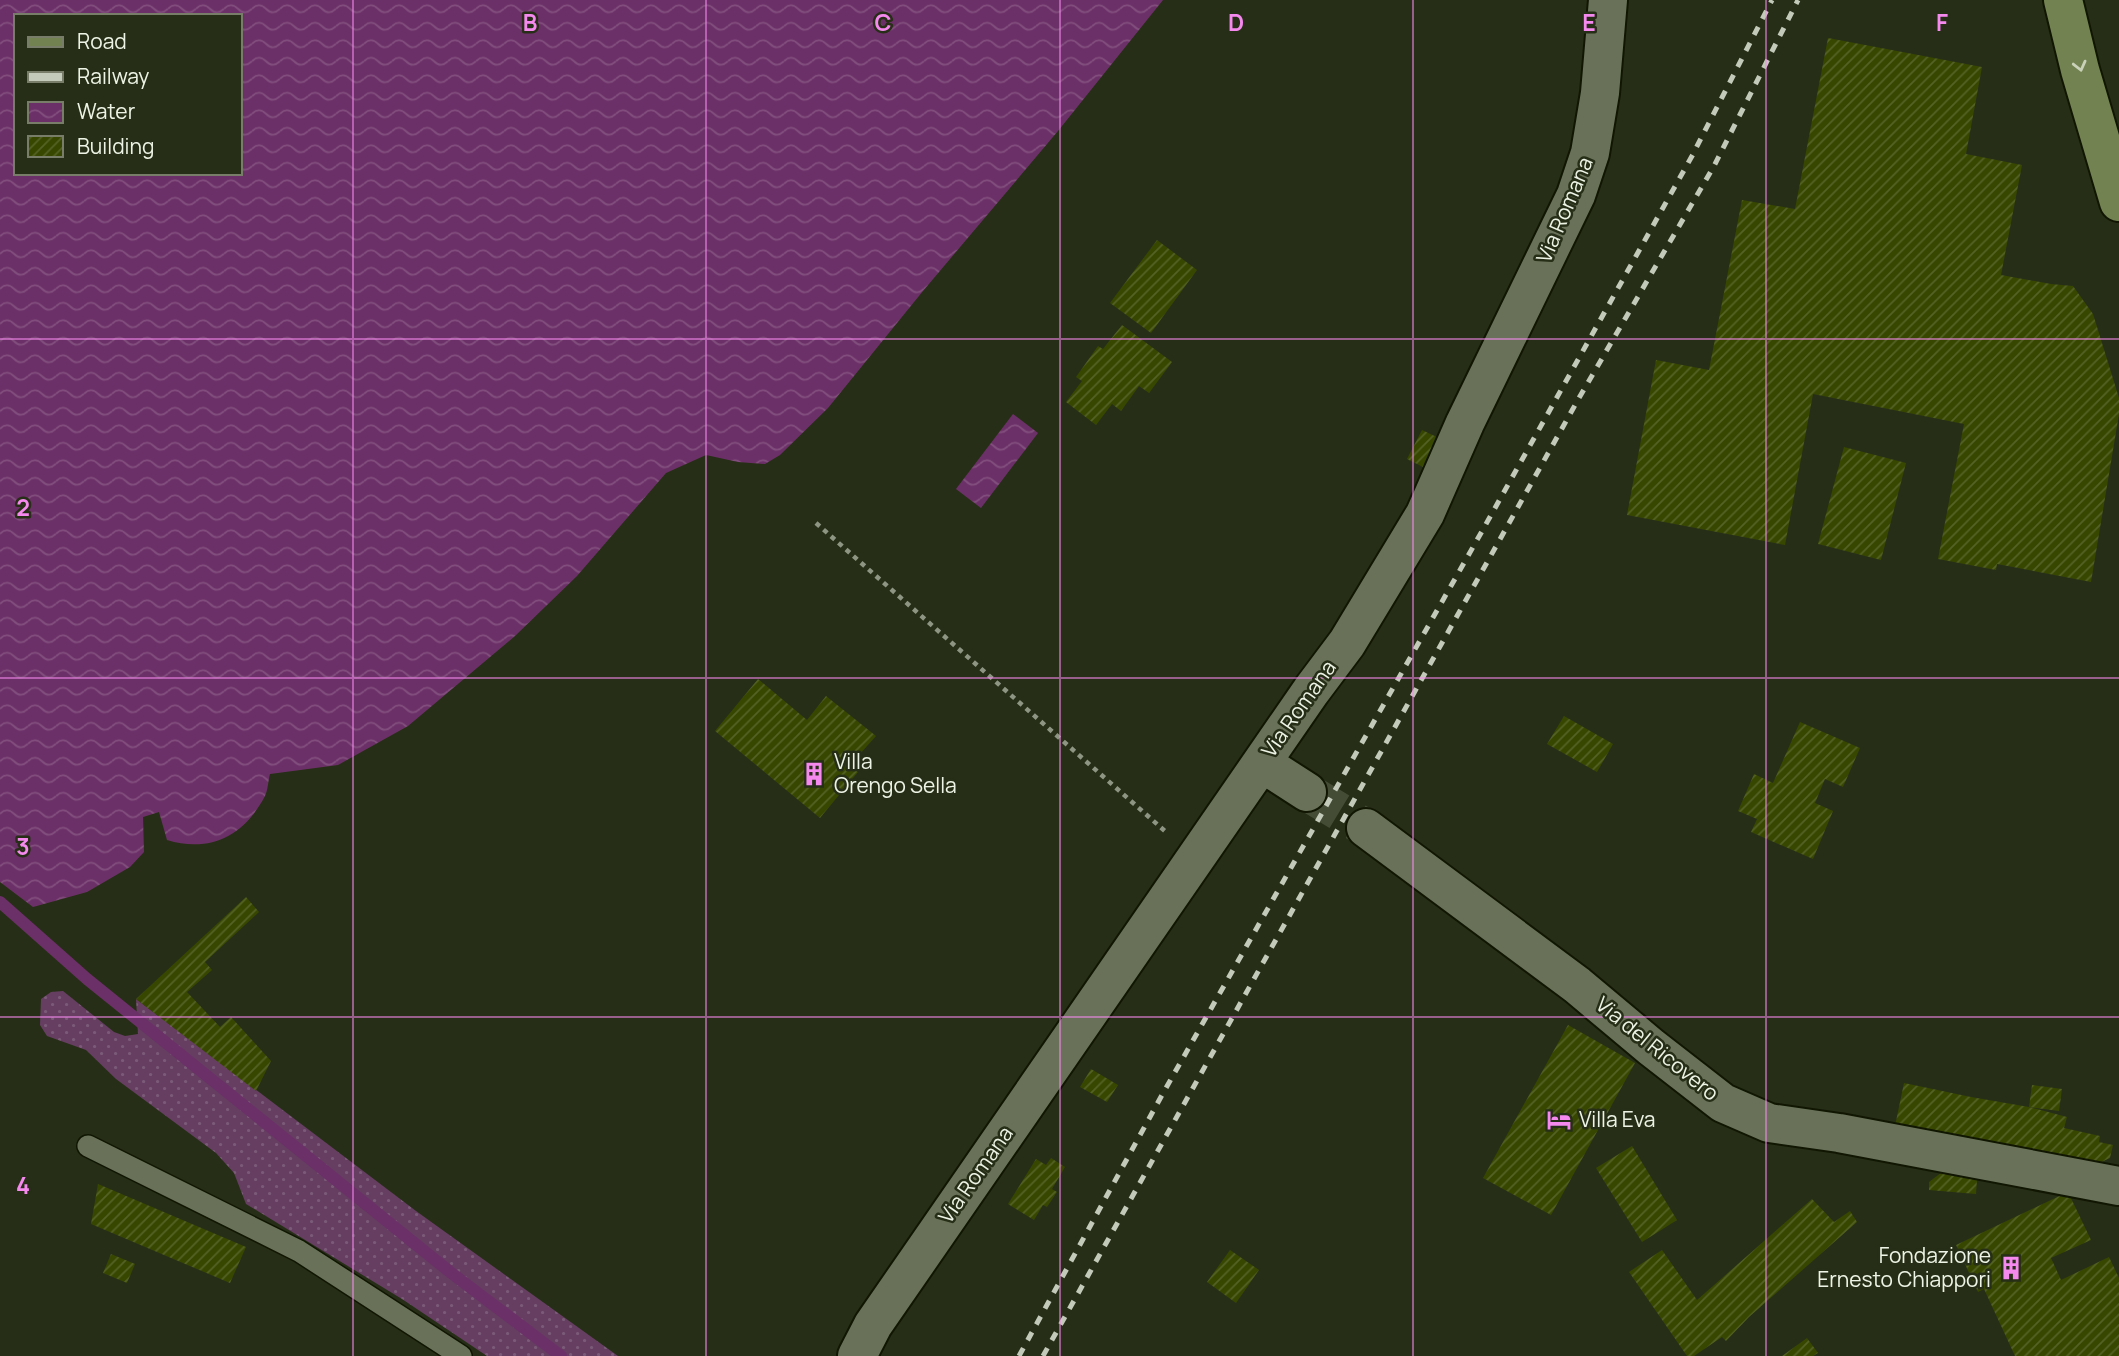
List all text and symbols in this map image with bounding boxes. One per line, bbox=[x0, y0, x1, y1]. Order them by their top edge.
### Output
text: B bbox=[523, 6, 537, 38]
text: C bbox=[875, 6, 892, 38]
text: D bbox=[1228, 6, 1244, 38]
text: E bbox=[1582, 6, 1596, 38]
text: F bbox=[1936, 6, 1948, 38]
legend bbox=[14, 14, 242, 175]
text: Road bbox=[77, 27, 127, 55]
one-way arrow bbox=[2071, 60, 2086, 72]
text: Railway bbox=[77, 62, 149, 90]
text: Water bbox=[77, 97, 136, 125]
text: Building bbox=[77, 132, 154, 160]
street label: Via Romana bbox=[1529, 152, 1599, 267]
text: 2 bbox=[16, 491, 30, 523]
street label: Via Romana bbox=[1255, 654, 1342, 762]
place label: Villa Orengo Sella bbox=[834, 747, 957, 799]
building icon: Villa Orengo Sella bbox=[800, 760, 828, 788]
text: 3 bbox=[16, 830, 30, 862]
street label: Via del Ricovero bbox=[1590, 990, 1725, 1106]
place label: Villa Eva bbox=[1579, 1105, 1656, 1133]
hotel icon: Villa Eva bbox=[1545, 1106, 1573, 1134]
street label: Via Romana bbox=[932, 1120, 1019, 1228]
text: 4 bbox=[16, 1169, 30, 1201]
place label: Fondazione Ernesto Chiappori bbox=[1817, 1241, 1991, 1293]
building icon: Fondazione Ernesto Chiappori bbox=[1997, 1254, 2025, 1282]

